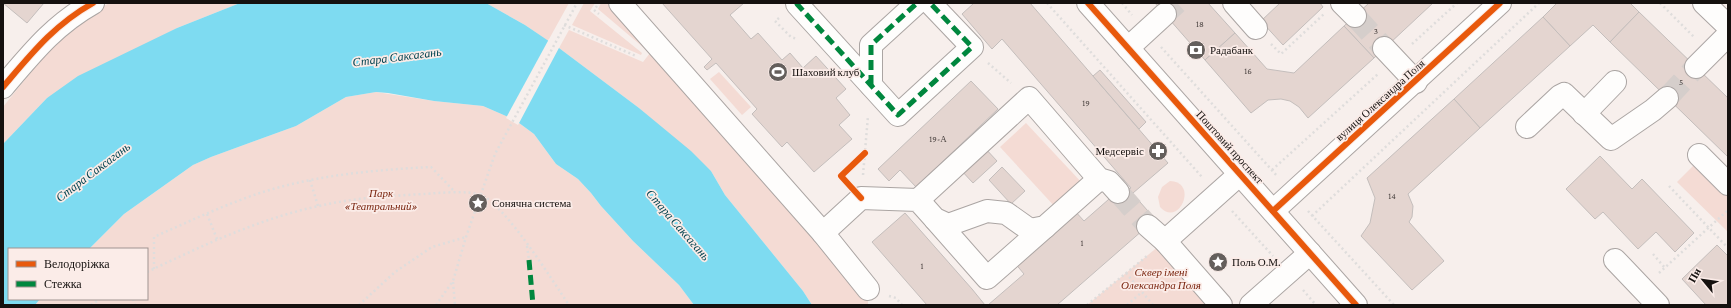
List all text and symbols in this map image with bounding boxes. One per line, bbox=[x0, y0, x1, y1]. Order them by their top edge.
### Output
house number: 18 bbox=[1196, 19, 1204, 29]
house number: 3 bbox=[1374, 26, 1378, 36]
bank icon: Радабанк bbox=[1185, 39, 1207, 61]
place label: Радабанк bbox=[1210, 44, 1254, 56]
water label: Стара Саксагань bbox=[352, 45, 443, 69]
street label: вулиця Олександра Поля bbox=[1333, 57, 1427, 143]
sports icon: Шаховий клуб bbox=[767, 61, 789, 83]
place label: Шаховий клуб bbox=[792, 66, 860, 78]
house number: 16 bbox=[1244, 66, 1252, 76]
house number: 5 bbox=[1679, 77, 1683, 87]
house number: 19 bbox=[1082, 98, 1090, 108]
street label: Поштовий проспект bbox=[1194, 108, 1266, 186]
house number: 19-А bbox=[929, 134, 947, 144]
water label: Стара Саксагань bbox=[53, 139, 133, 205]
pharmacy icon: Медсервіс bbox=[1147, 140, 1169, 162]
place label: Медсервіс bbox=[1095, 145, 1144, 157]
park label: Парк «Театральний» bbox=[344, 187, 418, 212]
water label: Стара Саксагань bbox=[643, 187, 713, 264]
house number: 14 bbox=[1388, 191, 1396, 201]
place icon: Сонячна система bbox=[467, 192, 489, 214]
place label: Сонячна система bbox=[492, 197, 571, 209]
house number: 1 bbox=[1081, 238, 1084, 248]
legend bbox=[8, 248, 148, 300]
place icon: Поль О.М. bbox=[1207, 251, 1229, 273]
place label: Поль О.М. bbox=[1232, 256, 1281, 268]
text: Велодоріжка bbox=[44, 257, 110, 271]
north arrow bbox=[1683, 260, 1723, 300]
house number: 1 bbox=[921, 261, 924, 271]
text: Пн bbox=[1685, 265, 1703, 285]
park label: Сквер імені Олександра Поля bbox=[1121, 266, 1201, 291]
text: Стежка bbox=[44, 277, 82, 291]

